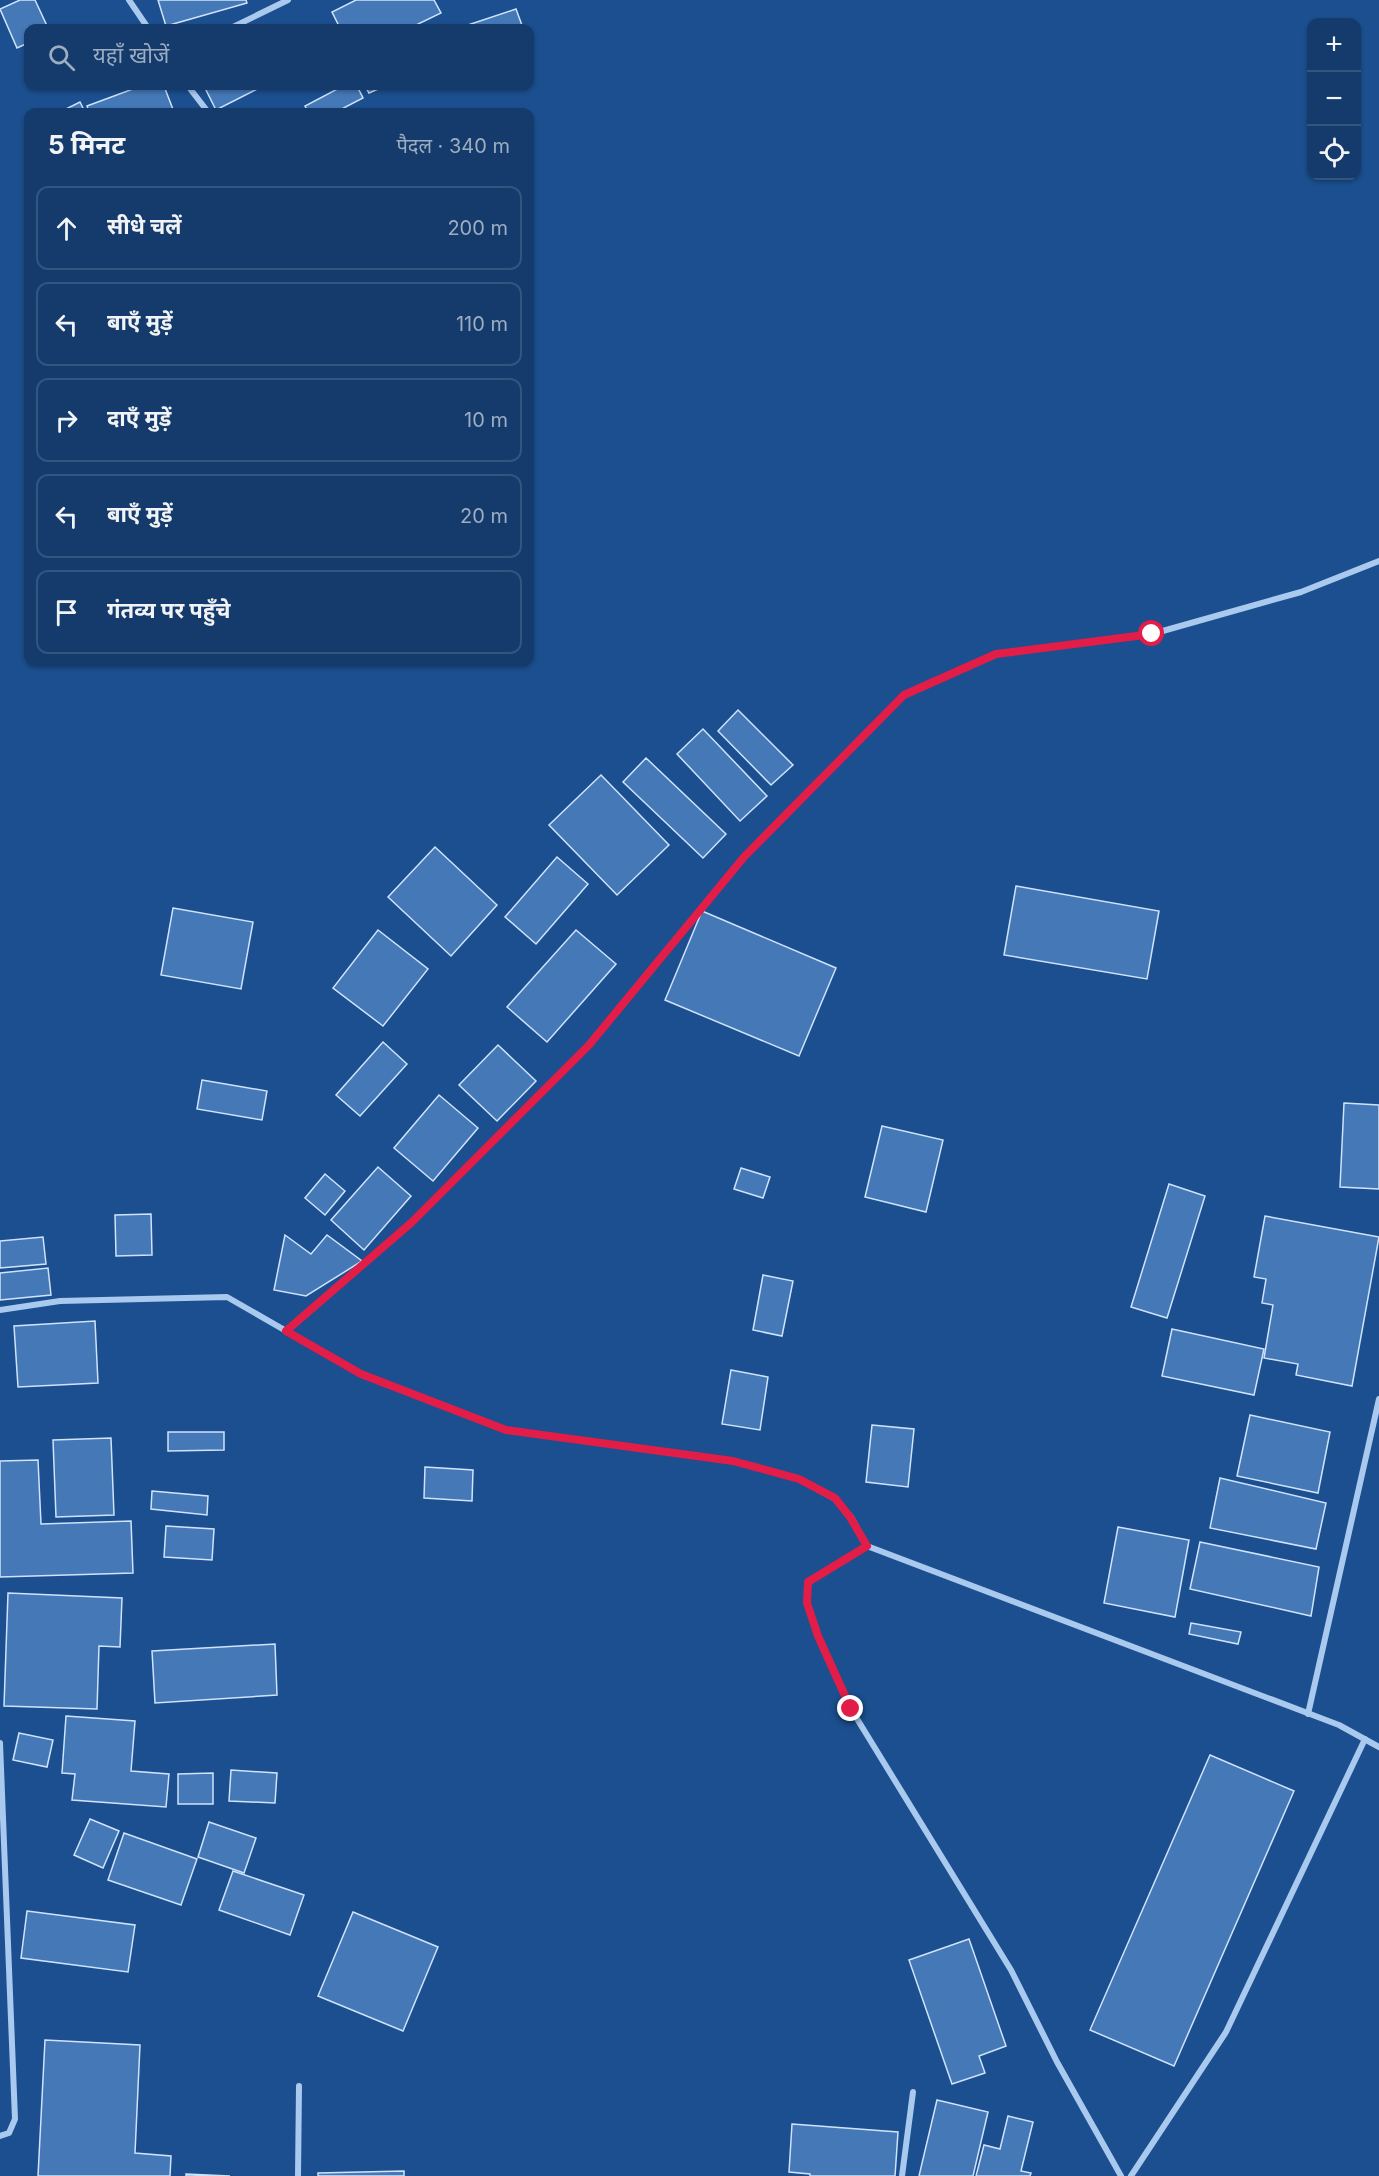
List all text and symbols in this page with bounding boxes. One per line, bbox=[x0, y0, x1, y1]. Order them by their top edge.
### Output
map controls bbox=[1307, 18, 1361, 180]
button: + bbox=[1307, 18, 1361, 72]
search box bbox=[24, 24, 534, 90]
icon: search bbox=[45, 41, 78, 74]
text: यहाँ खोजें bbox=[93, 42, 169, 68]
button: − bbox=[1307, 72, 1361, 126]
button: locate bbox=[1307, 126, 1361, 180]
text: 5 मिनट bbox=[48, 129, 125, 160]
text: पैदल · 340 m bbox=[396, 134, 510, 158]
icon: ahead bbox=[50, 212, 83, 245]
text: सीधे चलें bbox=[107, 213, 182, 239]
text: 200 m bbox=[447, 216, 508, 240]
icon: left bbox=[50, 308, 83, 341]
text: बाएँ मुड़ें bbox=[107, 309, 173, 335]
text: 110 m bbox=[456, 312, 508, 336]
icon: right bbox=[50, 404, 83, 437]
text: दाएँ मुड़ें bbox=[107, 405, 171, 431]
text: 10 m bbox=[464, 408, 508, 432]
icon: left bbox=[50, 500, 83, 533]
text: बाएँ मुड़ें bbox=[107, 501, 173, 527]
text: 20 m bbox=[460, 504, 508, 528]
icon: arrive bbox=[50, 596, 83, 629]
text: गंतव्य पर पहुँचे bbox=[107, 597, 231, 623]
route start bbox=[1138, 620, 1164, 646]
route end bbox=[837, 1695, 863, 1721]

